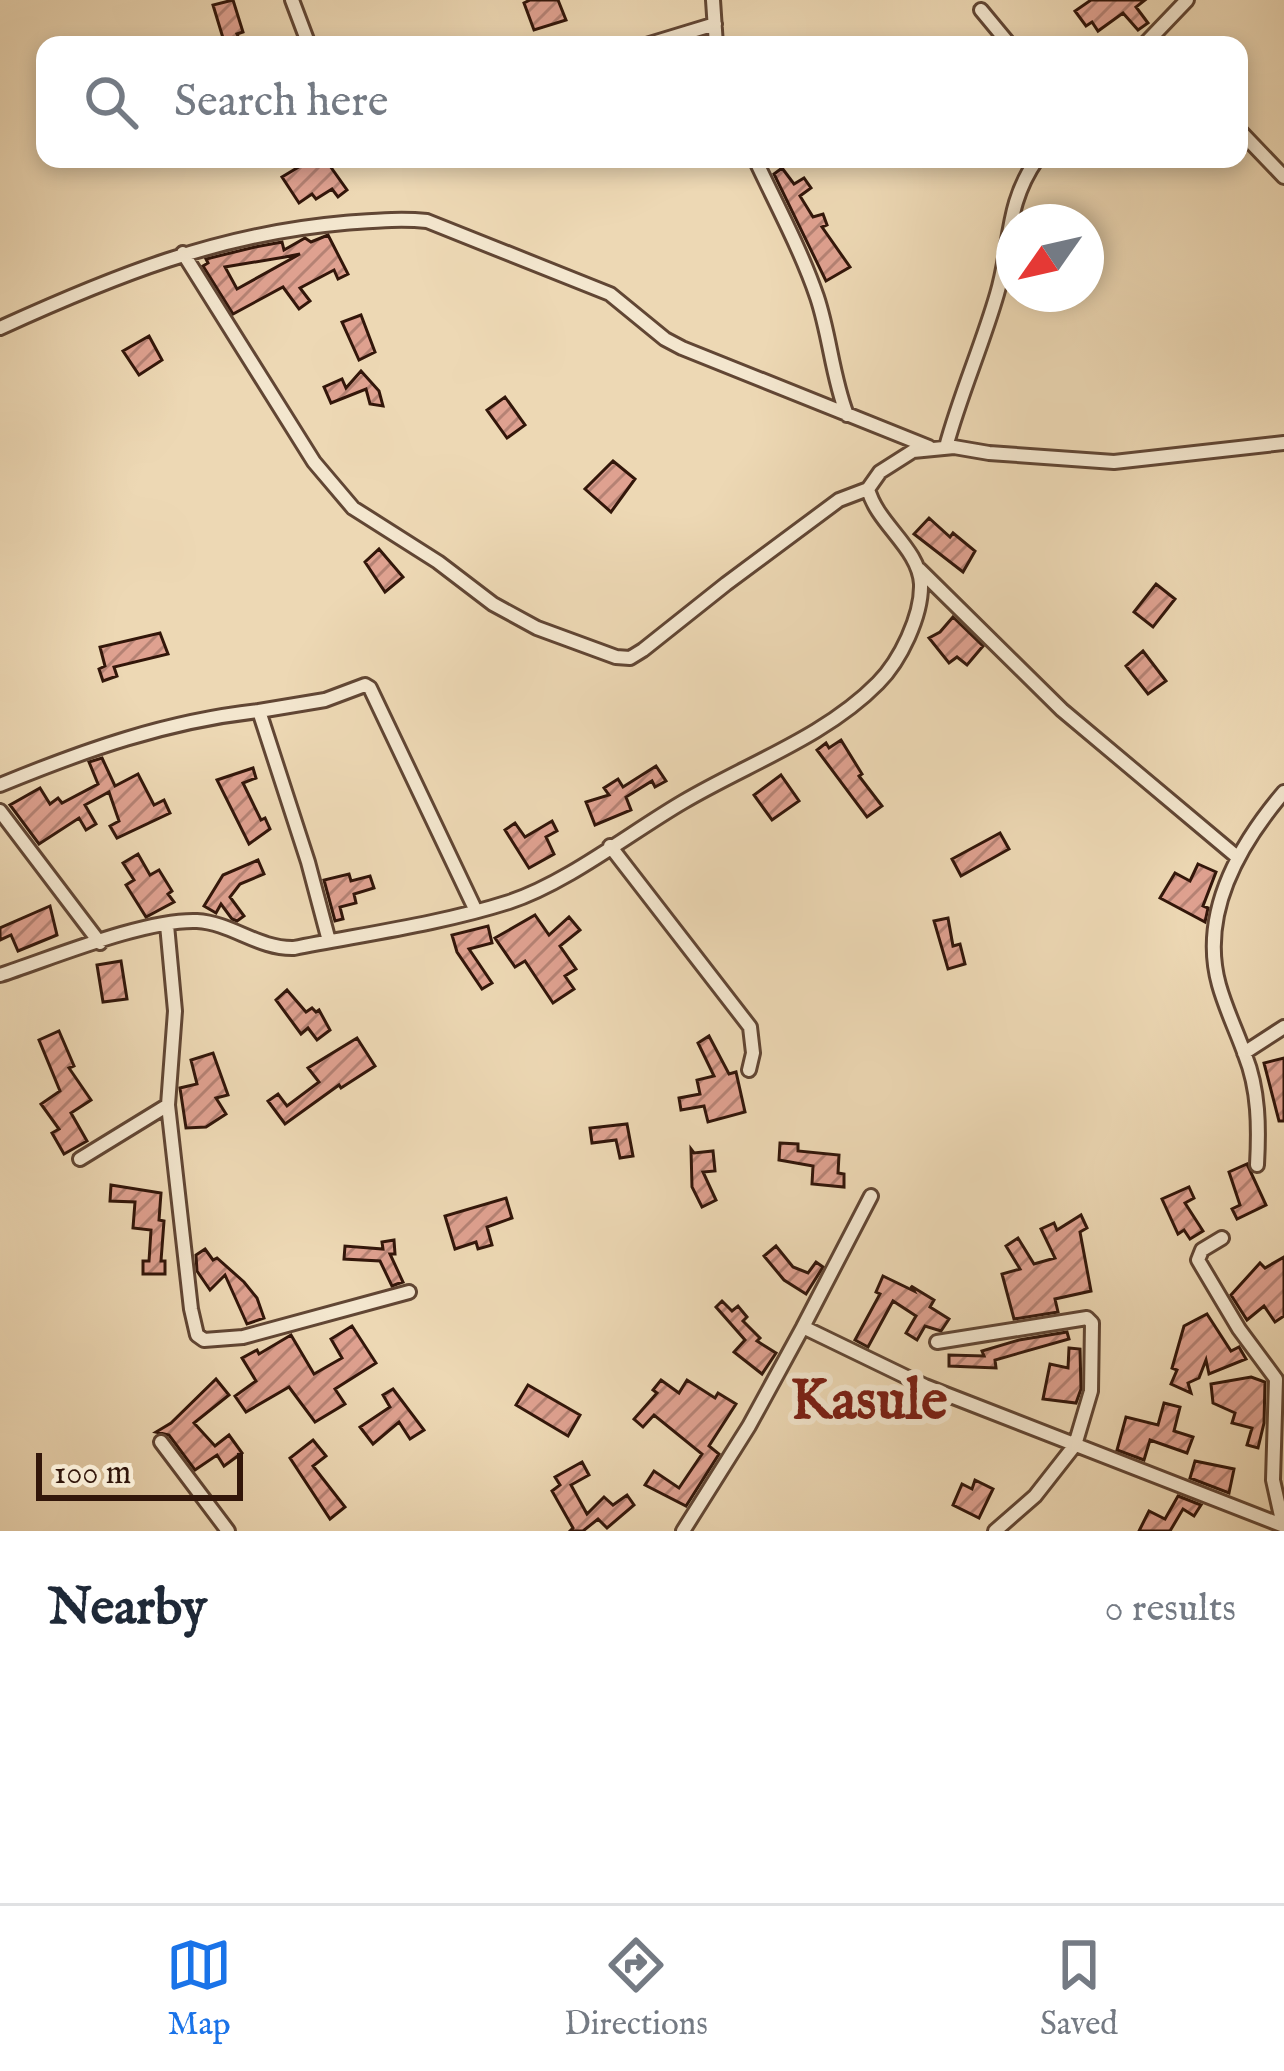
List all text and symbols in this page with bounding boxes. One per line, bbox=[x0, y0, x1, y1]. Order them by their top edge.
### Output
search box bbox=[36, 36, 1248, 168]
icon: search bbox=[78, 69, 144, 135]
text: Search here bbox=[174, 74, 388, 131]
north arrow bbox=[996, 204, 1104, 312]
district label: Kasule bbox=[791, 1366, 947, 1439]
scale bar bbox=[36, 1447, 243, 1500]
text: 100 m bbox=[54, 1453, 131, 1495]
text: Nearby bbox=[48, 1577, 207, 1642]
text: 0 results bbox=[1104, 1585, 1236, 1634]
tab: Map bbox=[166, 1932, 232, 2046]
tab: Directions bbox=[564, 1932, 708, 2046]
tab: Saved bbox=[1040, 1932, 1118, 2046]

